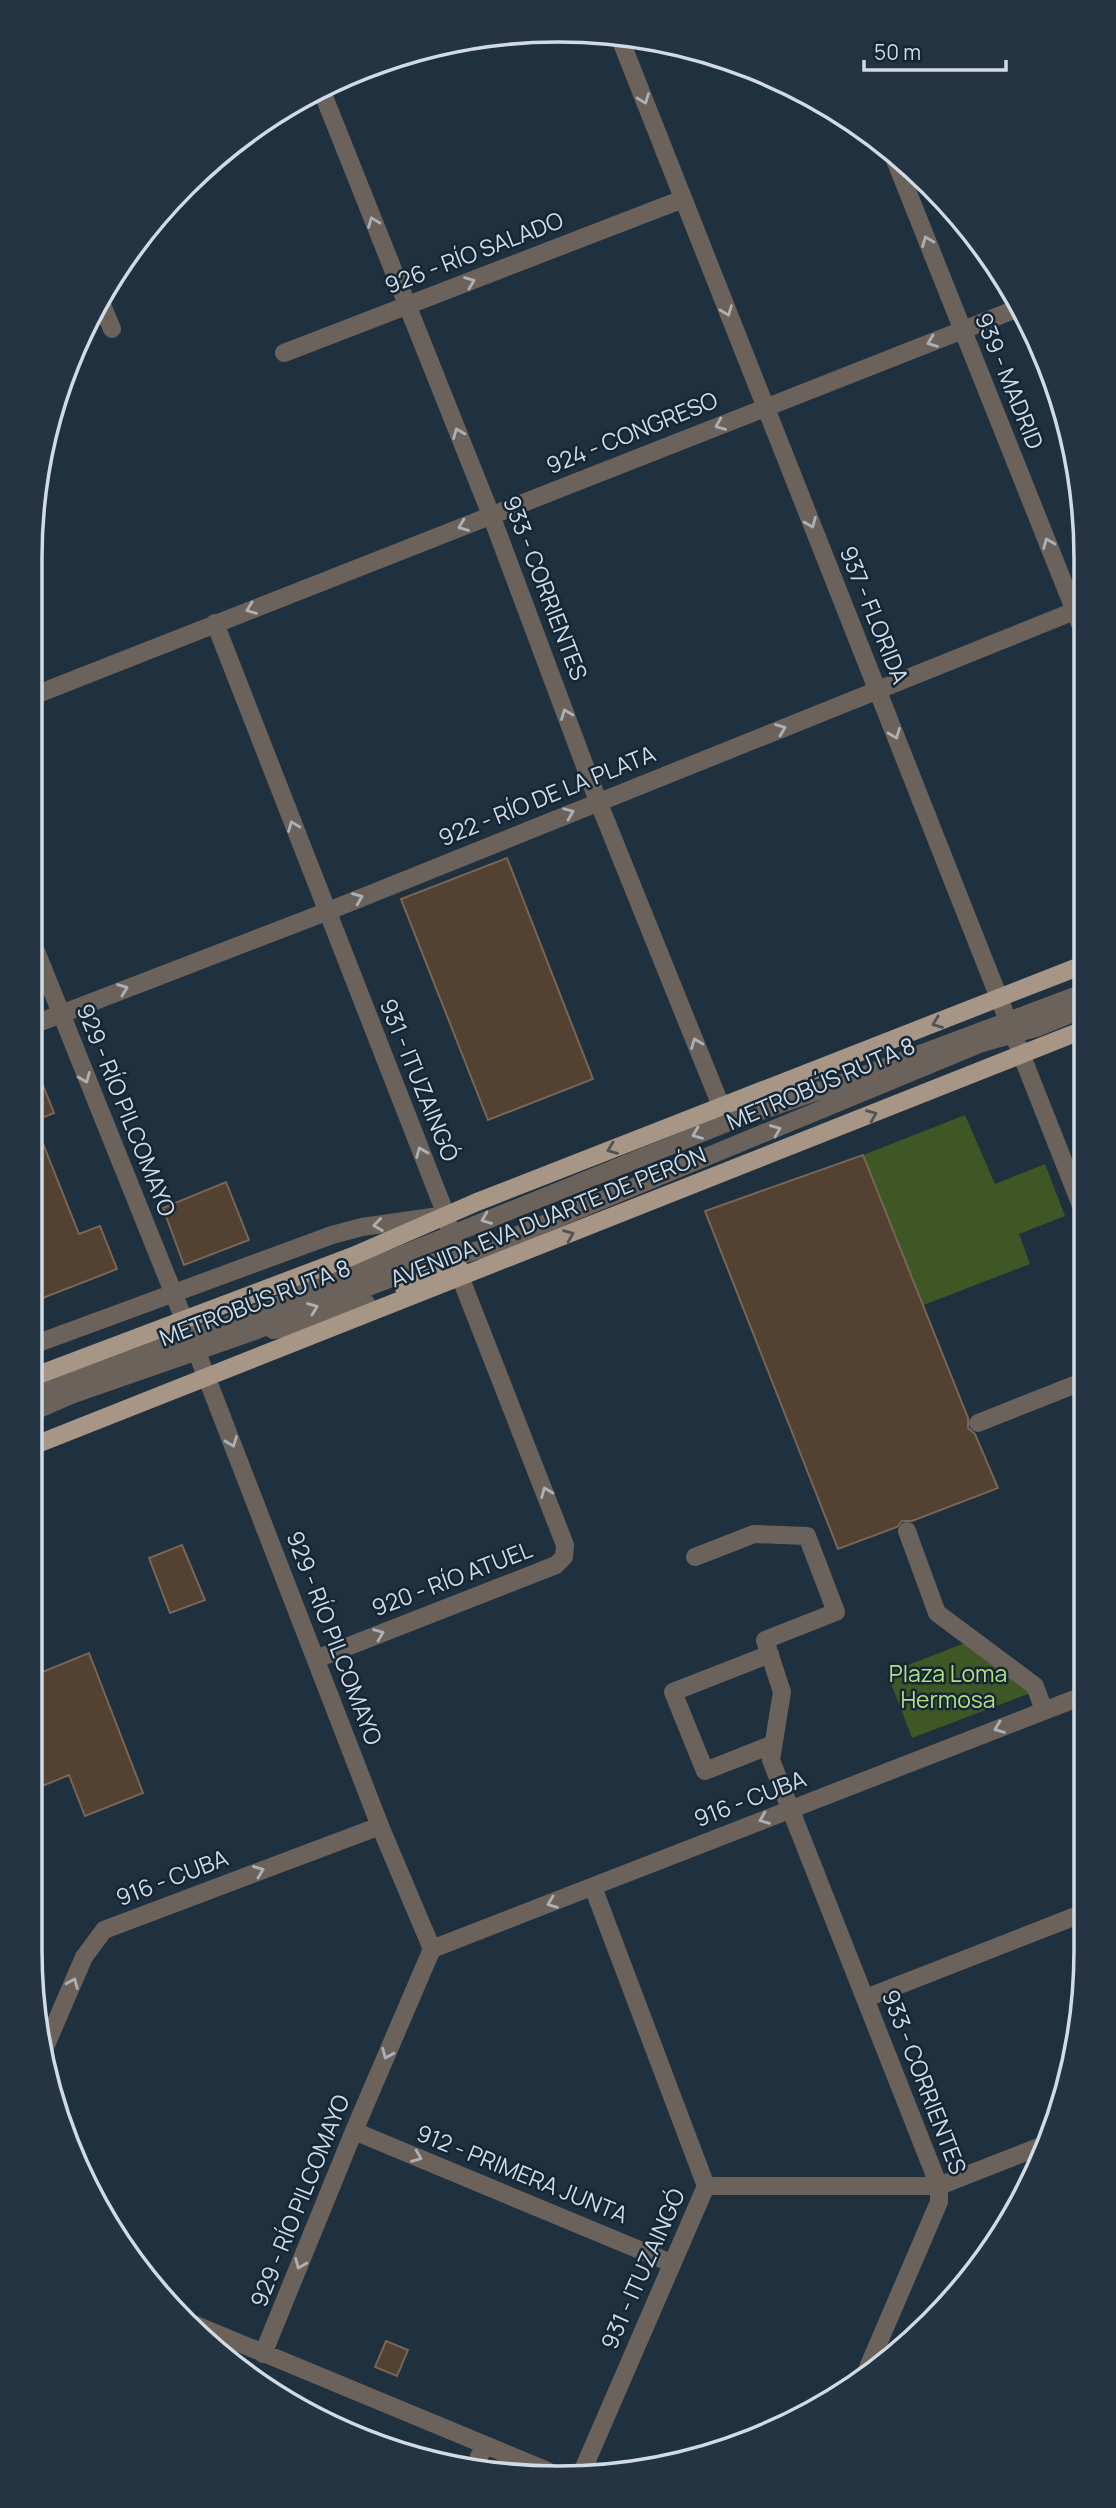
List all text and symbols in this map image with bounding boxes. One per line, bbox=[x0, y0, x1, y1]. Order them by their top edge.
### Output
scale bar bbox=[864, 28, 1006, 72]
text: 50 m bbox=[874, 38, 921, 66]
one-way arrow bbox=[636, 93, 650, 105]
street label: 926 - RÍO SALADO bbox=[380, 203, 567, 301]
one-way arrow bbox=[367, 216, 381, 229]
one-way arrow bbox=[921, 235, 935, 247]
one-way arrow bbox=[463, 276, 475, 290]
one-way arrow bbox=[718, 305, 732, 317]
street label: 939 - MADRID bbox=[968, 308, 1052, 454]
one-way arrow bbox=[927, 333, 939, 347]
street label: 924 - CONGRESO bbox=[541, 383, 722, 481]
one-way arrow bbox=[715, 416, 727, 430]
one-way arrow bbox=[452, 428, 466, 440]
street label: 933 - CORRIENTES bbox=[496, 491, 596, 685]
one-way arrow bbox=[802, 516, 816, 528]
one-way arrow bbox=[458, 518, 470, 532]
one-way arrow bbox=[1042, 538, 1056, 550]
street label: 937 - FLORIDA bbox=[833, 541, 917, 689]
one-way arrow bbox=[246, 601, 258, 615]
one-way arrow bbox=[560, 709, 574, 721]
one-way arrow bbox=[774, 724, 786, 738]
one-way arrow bbox=[887, 727, 901, 739]
street label: 922 - RÍO DE LA PLATA bbox=[433, 737, 660, 853]
one-way arrow bbox=[563, 807, 575, 821]
one-way arrow bbox=[287, 820, 301, 832]
one-way arrow bbox=[352, 893, 364, 907]
one-way arrow bbox=[117, 983, 129, 997]
street label: 931 - ITUZAINGÓ bbox=[373, 994, 467, 1166]
street label: 929 - RÍO PILCOMAYO bbox=[70, 999, 184, 1221]
one-way arrow bbox=[931, 1014, 943, 1028]
street label: METROBÚS RUTA 8 bbox=[721, 1029, 920, 1137]
one-way arrow bbox=[690, 1037, 704, 1049]
one-way arrow bbox=[77, 1071, 91, 1083]
one-way arrow bbox=[865, 1109, 877, 1123]
one-way arrow bbox=[769, 1124, 781, 1138]
one-way arrow bbox=[692, 1126, 704, 1140]
street label: AVENIDA EVA DUARTE DE PERÓN bbox=[385, 1138, 710, 1294]
one-way arrow bbox=[607, 1140, 619, 1154]
one-way arrow bbox=[415, 1146, 429, 1158]
one-way arrow bbox=[481, 1210, 493, 1224]
one-way arrow bbox=[372, 1217, 384, 1232]
one-way arrow bbox=[563, 1230, 575, 1244]
street label: METROBÚS RUTA 8 bbox=[155, 1251, 355, 1353]
one-way arrow bbox=[306, 1303, 318, 1317]
one-way arrow bbox=[224, 1435, 238, 1447]
one-way arrow bbox=[540, 1487, 554, 1499]
street label: 929 - RÍO PILCOMAYO bbox=[279, 1526, 391, 1749]
street label: 920 - RÍO ATUEL bbox=[367, 1533, 537, 1623]
one-way arrow bbox=[373, 1629, 385, 1643]
park label: Plaza Loma Hermosa bbox=[889, 1657, 1007, 1715]
one-way arrow bbox=[993, 1720, 1005, 1734]
street label: 916 - CUBA bbox=[689, 1762, 811, 1834]
one-way arrow bbox=[759, 1811, 771, 1825]
street label: 916 - CUBA bbox=[111, 1841, 233, 1913]
one-way arrow bbox=[252, 1866, 264, 1880]
one-way arrow bbox=[547, 1894, 559, 1908]
one-way arrow bbox=[65, 1977, 79, 1990]
street label: 933 - CORRIENTES bbox=[875, 1985, 975, 2179]
one-way arrow bbox=[381, 2047, 395, 2059]
street label: 929 - RÍO PILCOMAYO bbox=[242, 2090, 356, 2312]
street label: 912 - PRIMERA JUNTA bbox=[412, 2116, 633, 2230]
one-way arrow bbox=[410, 2149, 422, 2163]
street label: 931 - ITUZAINGÓ bbox=[592, 2183, 692, 2354]
one-way arrow bbox=[294, 2258, 308, 2270]

